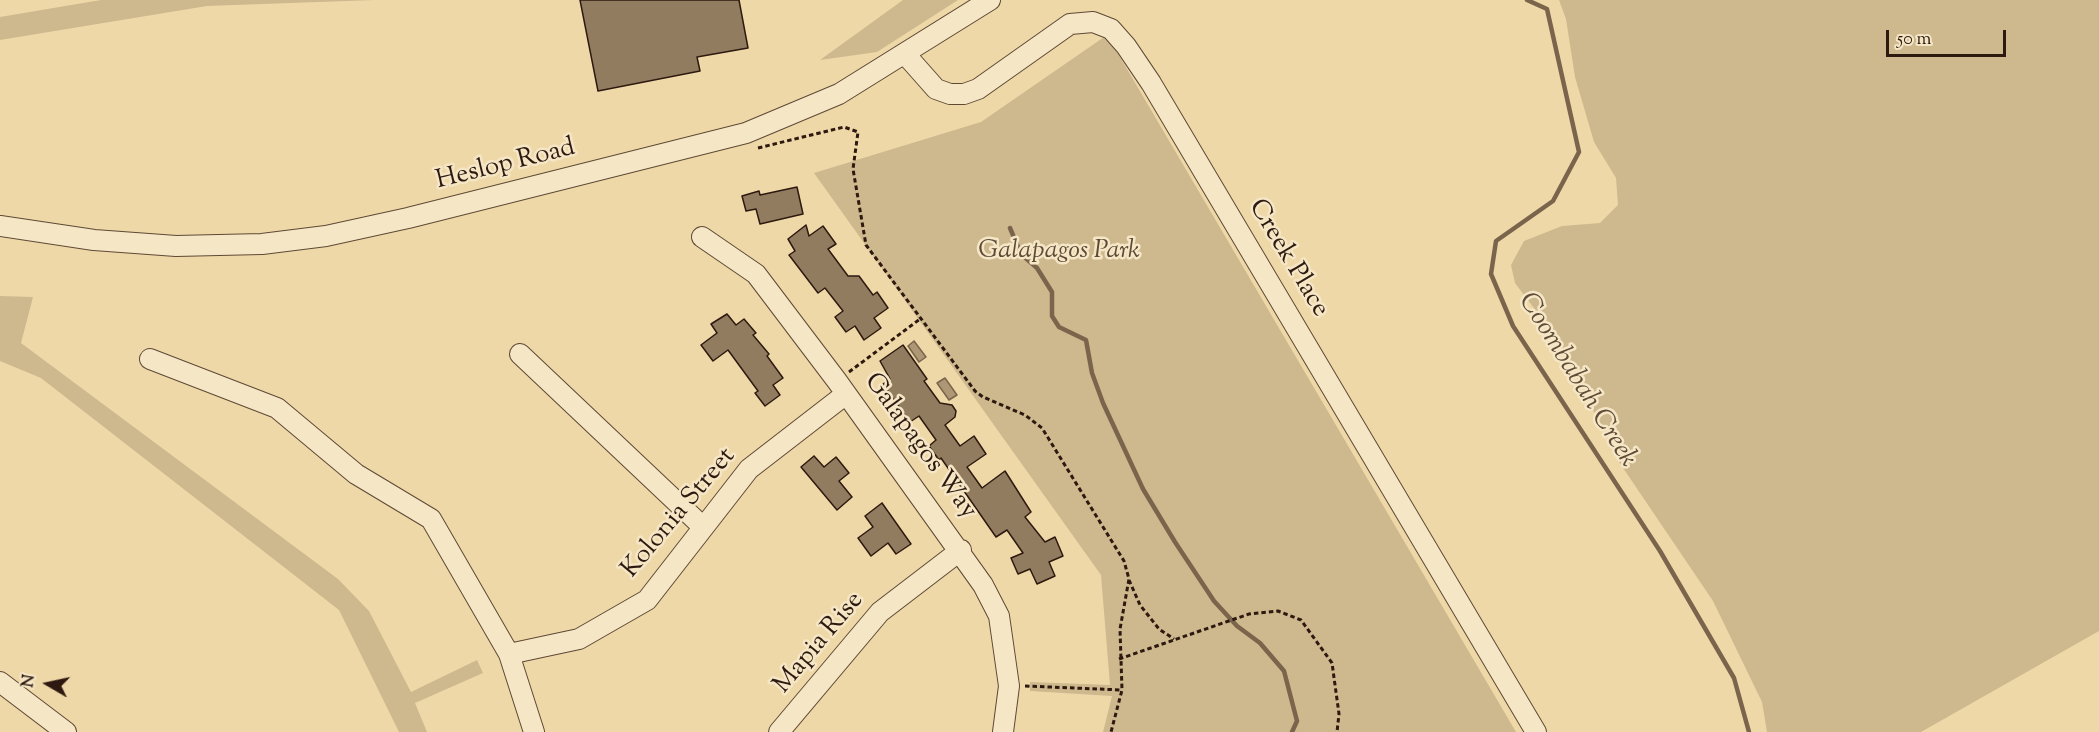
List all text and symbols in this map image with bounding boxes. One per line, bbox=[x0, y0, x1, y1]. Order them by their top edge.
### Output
scale bar bbox=[1889, 18, 2009, 56]
text: 50 m bbox=[1897, 27, 1931, 53]
street label: Heslop Road bbox=[433, 134, 579, 198]
street label: Creek Place bbox=[1240, 195, 1334, 323]
park label: Galapagos Park bbox=[978, 237, 1140, 269]
water label: Coombabah Creek bbox=[1509, 288, 1643, 474]
street label: Galapagos Way bbox=[856, 368, 982, 526]
street label: Kolonia Street bbox=[617, 443, 743, 585]
street label: Mapia Rise bbox=[768, 587, 872, 701]
north arrow bbox=[18, 654, 78, 714]
text: N bbox=[17, 673, 42, 689]

